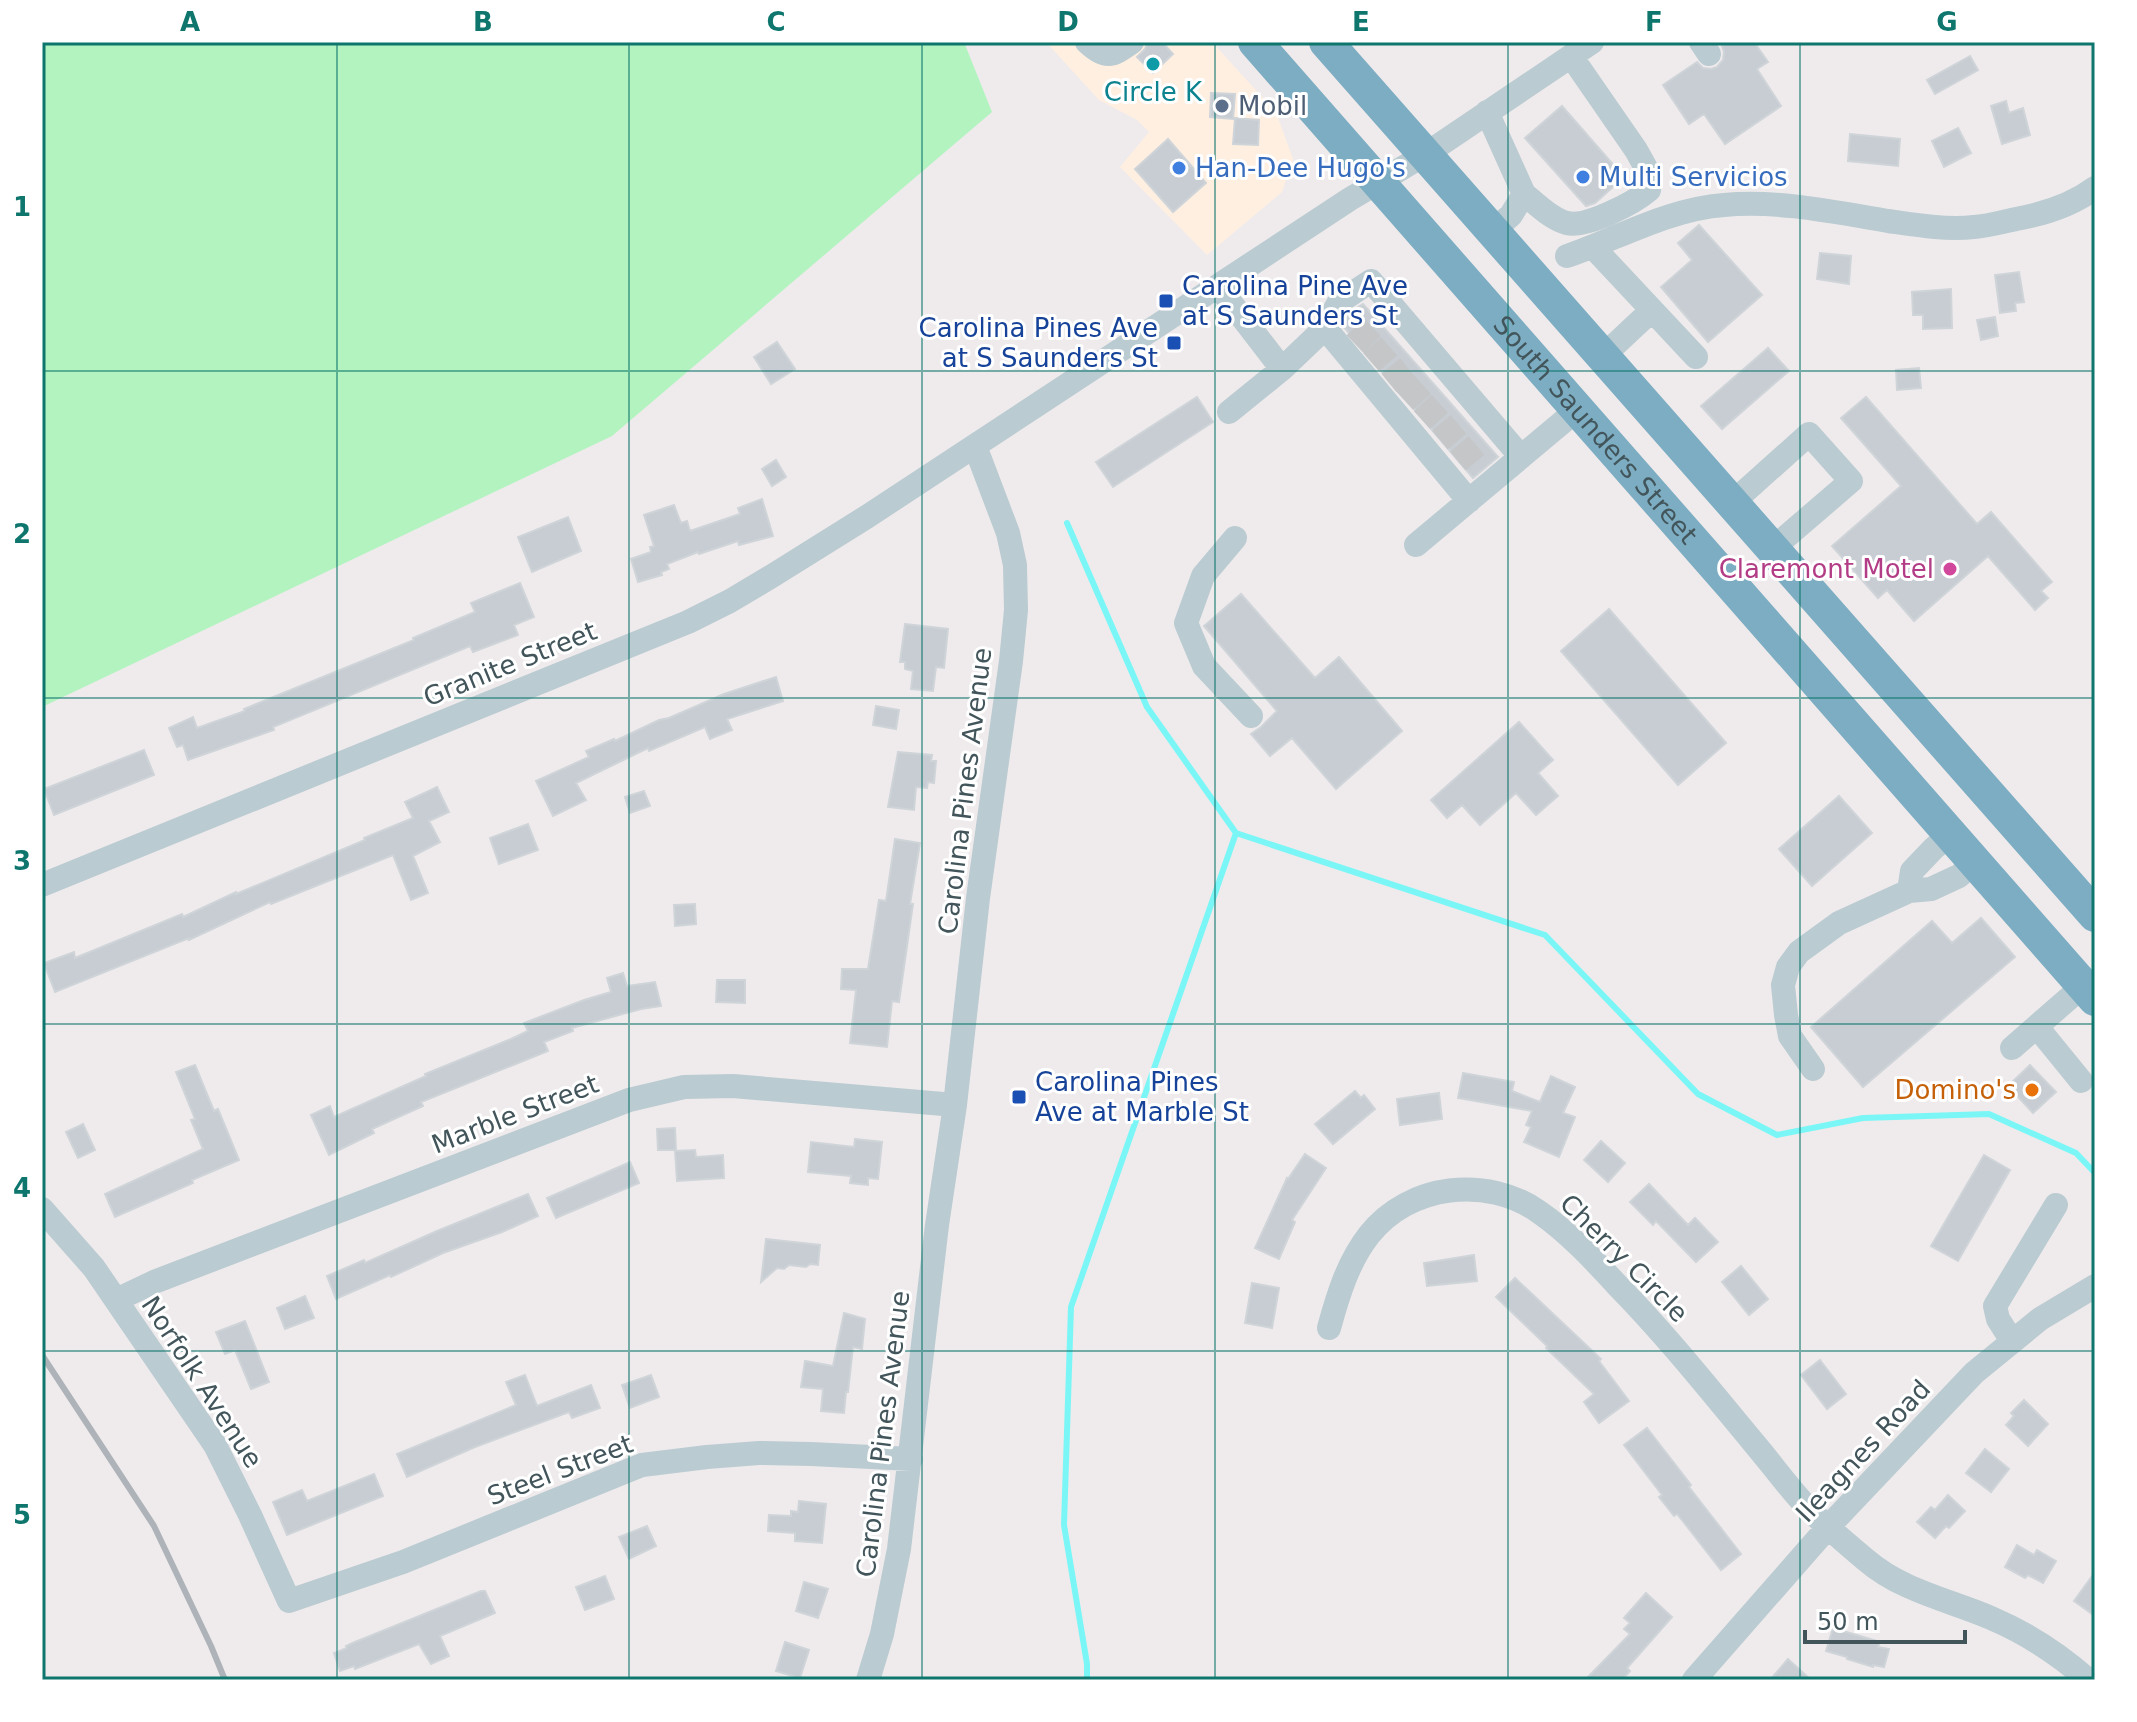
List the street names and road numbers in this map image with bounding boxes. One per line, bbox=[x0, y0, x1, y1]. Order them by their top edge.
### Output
street label: South Saunders Street bbox=[1487, 310, 1703, 550]
street label: Granite Street bbox=[419, 616, 601, 712]
street label: Carolina Pines Avenue bbox=[933, 646, 997, 936]
street label: Marble Street bbox=[427, 1068, 603, 1160]
street label: Cherry Circle bbox=[1554, 1188, 1694, 1328]
street label: Carolina Pines Avenue bbox=[851, 1289, 915, 1579]
street label: Norfolk Avenue bbox=[135, 1291, 269, 1473]
street label: Ileagnes Road bbox=[1790, 1374, 1936, 1528]
street label: Steel Street bbox=[483, 1429, 637, 1511]

